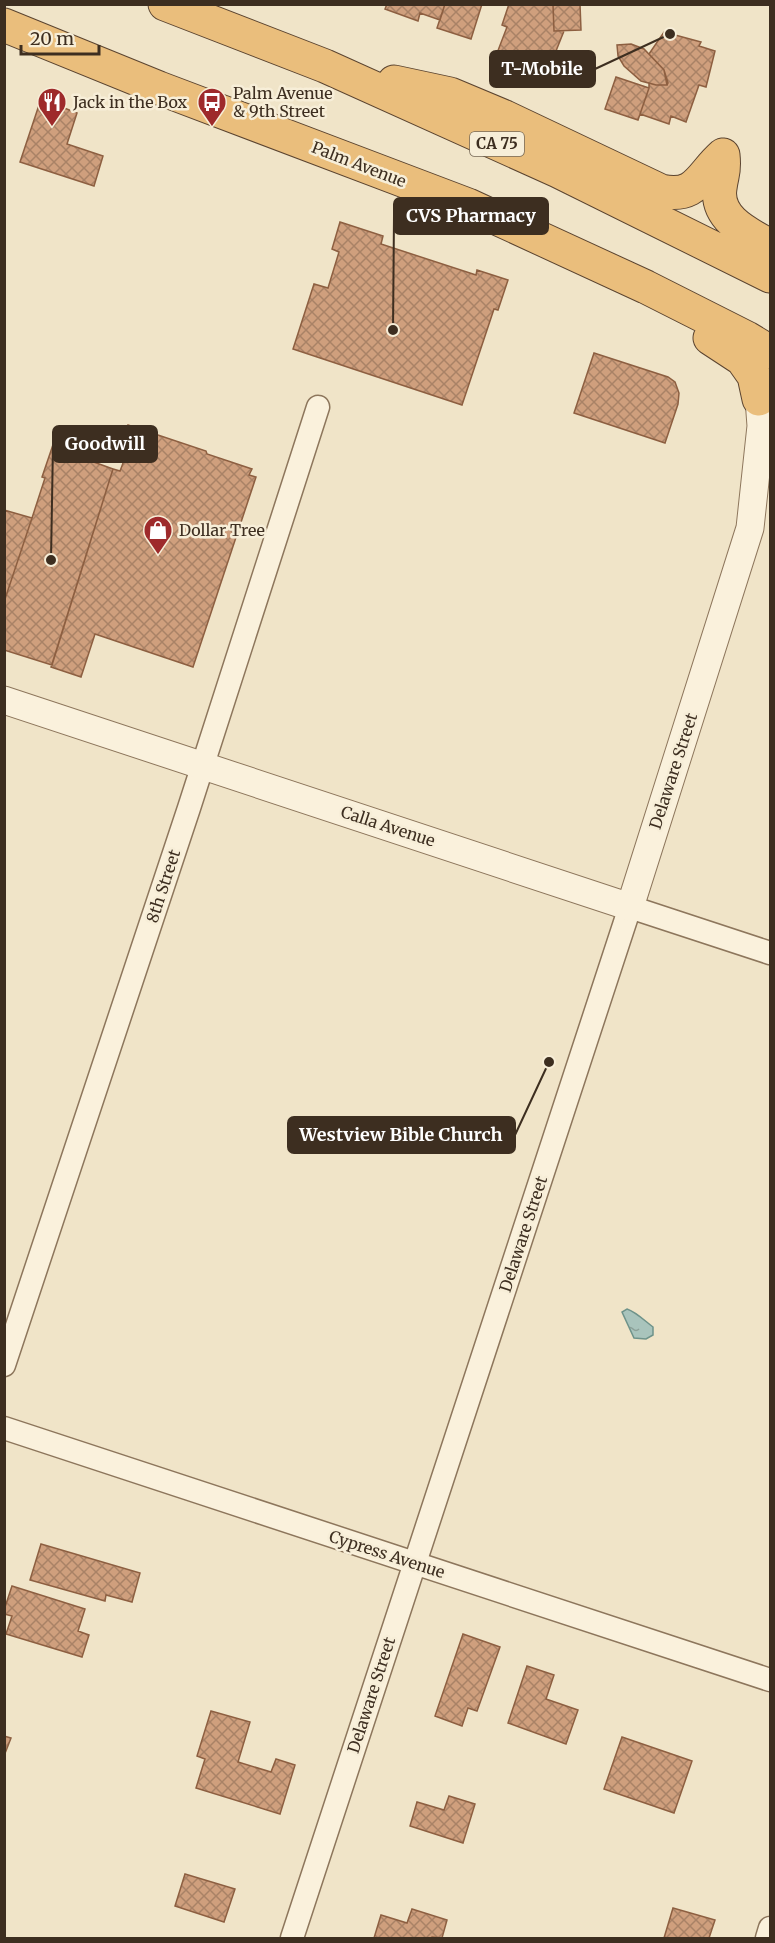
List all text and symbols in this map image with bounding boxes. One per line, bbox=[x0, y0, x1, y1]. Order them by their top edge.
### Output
scale bar bbox=[21, 18, 99, 56]
text: 20 m bbox=[30, 27, 74, 50]
callout: T-Mobile bbox=[490, 51, 595, 87]
text: T-Mobile bbox=[501, 57, 583, 80]
place label: Palm Avenue & 9th Street bbox=[233, 83, 333, 121]
restaurant icon: Jack in the Box bbox=[36, 86, 68, 128]
bus stop icon: Palm Avenue & 9th Street bbox=[196, 86, 228, 128]
place label: Jack in the Box bbox=[72, 92, 188, 112]
road number: CA 75 bbox=[470, 132, 524, 156]
street label: Palm Avenue bbox=[309, 137, 409, 191]
callout: CVS Pharmacy bbox=[394, 198, 548, 234]
text: CVS Pharmacy bbox=[406, 204, 536, 227]
callout: Goodwill bbox=[53, 426, 157, 462]
text: Goodwill bbox=[65, 432, 145, 455]
shop icon: Dollar Tree bbox=[142, 514, 174, 556]
place label: Dollar Tree bbox=[179, 520, 265, 540]
street label: Delaware Street bbox=[645, 710, 701, 832]
street label: Calla Avenue bbox=[338, 801, 438, 851]
street label: 8th Street bbox=[142, 846, 184, 925]
callout: Westview Bible Church bbox=[288, 1117, 515, 1153]
text: Westview Bible Church bbox=[298, 1123, 503, 1146]
street label: Delaware Street bbox=[495, 1173, 551, 1295]
street label: Cypress Avenue bbox=[327, 1526, 447, 1582]
street label: Delaware Street bbox=[343, 1634, 399, 1756]

